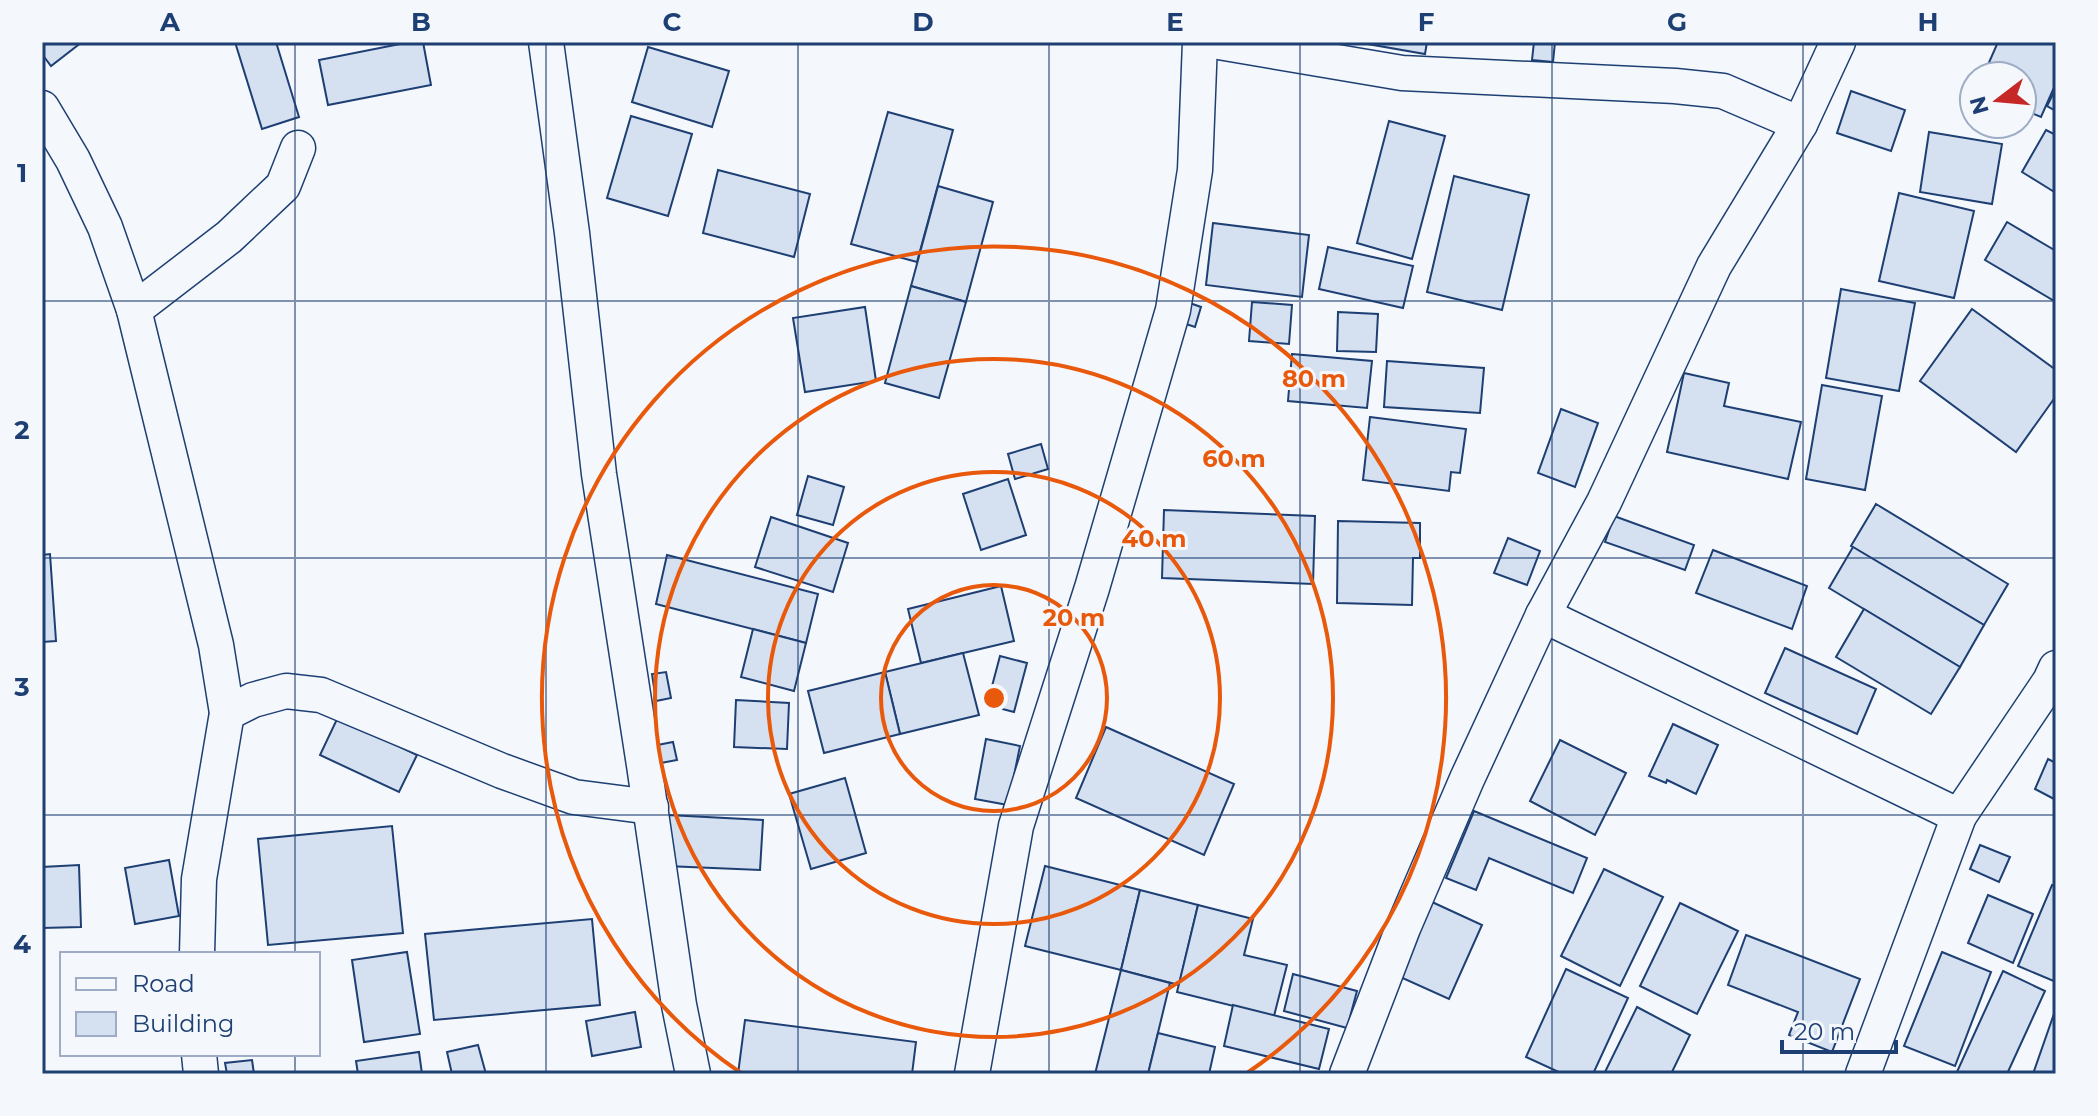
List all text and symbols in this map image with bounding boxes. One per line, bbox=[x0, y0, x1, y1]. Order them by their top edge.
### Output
text: A bbox=[159, 6, 181, 38]
text: B bbox=[411, 6, 431, 38]
text: C bbox=[663, 6, 682, 38]
text: D bbox=[912, 6, 934, 38]
text: E bbox=[1166, 6, 1184, 38]
text: F bbox=[1418, 6, 1434, 38]
text: G bbox=[1667, 6, 1687, 38]
text: H bbox=[1917, 6, 1939, 38]
north arrow bbox=[1958, 60, 2038, 140]
text: N bbox=[1964, 93, 1995, 118]
text: 1 bbox=[17, 157, 27, 189]
text: 80 m bbox=[1282, 364, 1346, 393]
text: 2 bbox=[14, 414, 30, 446]
text: 60 m bbox=[1202, 444, 1266, 473]
text: 40 m bbox=[1122, 524, 1186, 553]
text: 20 m bbox=[1043, 603, 1105, 632]
text: 3 bbox=[13, 671, 30, 703]
centre of rings bbox=[980, 684, 1008, 712]
text: 4 bbox=[13, 928, 31, 960]
legend bbox=[60, 952, 320, 1056]
text: Road bbox=[132, 969, 195, 998]
scale bar bbox=[1782, 1004, 1896, 1054]
text: Building bbox=[132, 1009, 235, 1038]
text: 20 m bbox=[1794, 1017, 1855, 1046]

